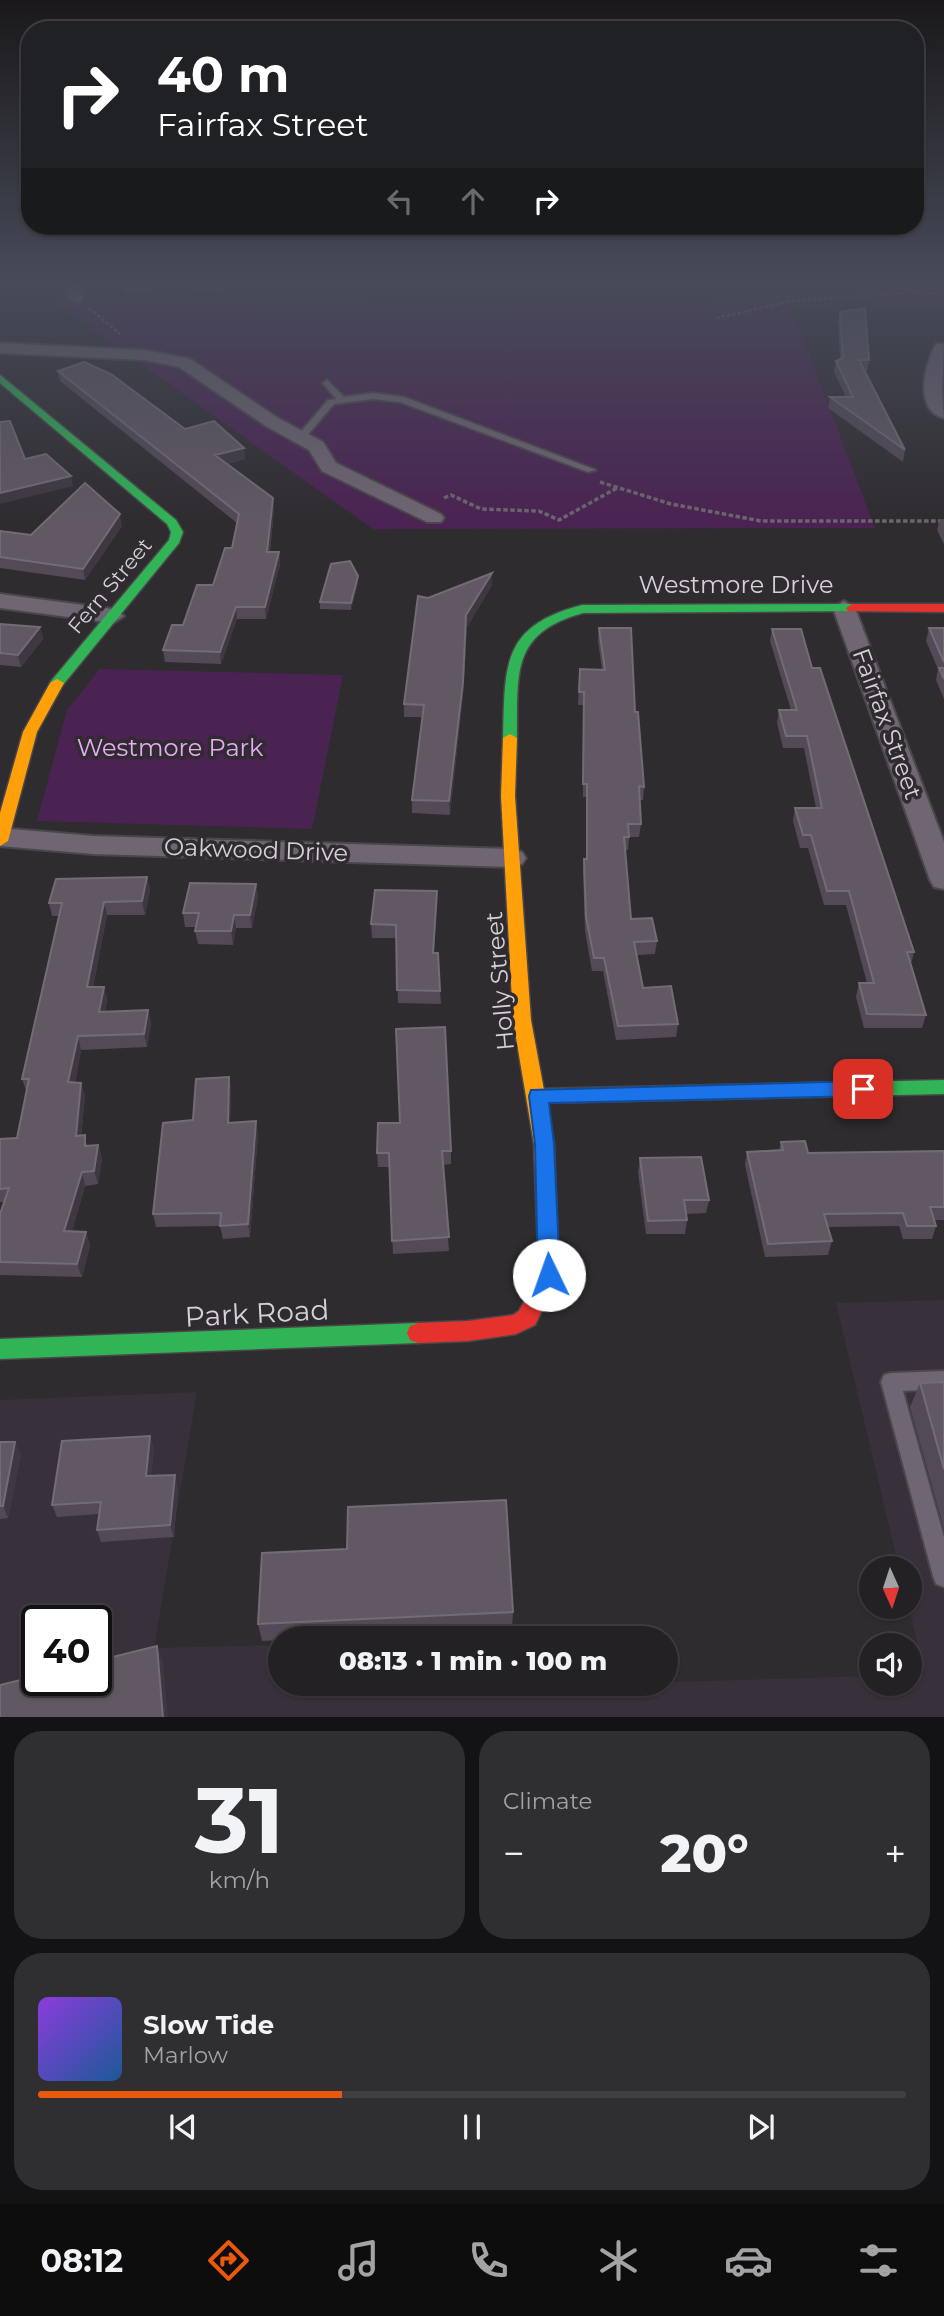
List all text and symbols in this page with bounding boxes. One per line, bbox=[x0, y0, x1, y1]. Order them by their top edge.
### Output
text: 40 m bbox=[157, 45, 289, 104]
icon: right bbox=[42, 49, 133, 140]
text: Fairfax Street bbox=[157, 105, 369, 144]
icon: left bbox=[381, 182, 419, 220]
icon: ahead bbox=[454, 182, 492, 220]
icon: right bbox=[527, 182, 565, 220]
street label: Fern Street bbox=[62, 533, 157, 639]
street label: Westmore Drive bbox=[639, 570, 833, 599]
street label: Fairfax Street bbox=[847, 644, 928, 804]
park label: Westmore Park bbox=[77, 733, 264, 762]
street label: Oakwood Drive bbox=[163, 832, 349, 867]
street label: Holly Street bbox=[479, 910, 520, 1052]
pin bbox=[833, 1059, 893, 1119]
icon: arrive bbox=[844, 1070, 882, 1108]
position arrow bbox=[512, 1238, 586, 1312]
street label: Park Road bbox=[184, 1292, 330, 1334]
north arrow bbox=[859, 1556, 922, 1619]
map controls bbox=[859, 1556, 922, 1696]
speed limit sign: 40 bbox=[21, 1605, 112, 1696]
button: sound bbox=[859, 1633, 922, 1696]
text: 08:13 · 1 min · 100 m bbox=[339, 1645, 607, 1677]
text: 31 bbox=[195, 1765, 284, 1876]
text: Climate bbox=[503, 1787, 592, 1815]
text: 20° bbox=[660, 1822, 749, 1885]
text: − bbox=[503, 1830, 525, 1877]
text: + bbox=[884, 1830, 906, 1877]
text: km/h bbox=[209, 1866, 270, 1894]
text: Slow Tide bbox=[143, 2009, 274, 2041]
text: Marlow bbox=[143, 2041, 228, 2069]
icon: previous bbox=[164, 2108, 202, 2146]
icon: pause bbox=[453, 2108, 491, 2146]
icon: next bbox=[742, 2108, 780, 2146]
icon: directions bbox=[204, 2236, 253, 2285]
icon: music bbox=[334, 2236, 383, 2285]
icon: phone bbox=[464, 2236, 513, 2285]
icon: climate bbox=[594, 2236, 643, 2285]
icon: car bbox=[724, 2236, 773, 2285]
icon: filters bbox=[854, 2236, 903, 2285]
text: 08:12 bbox=[41, 2241, 123, 2280]

